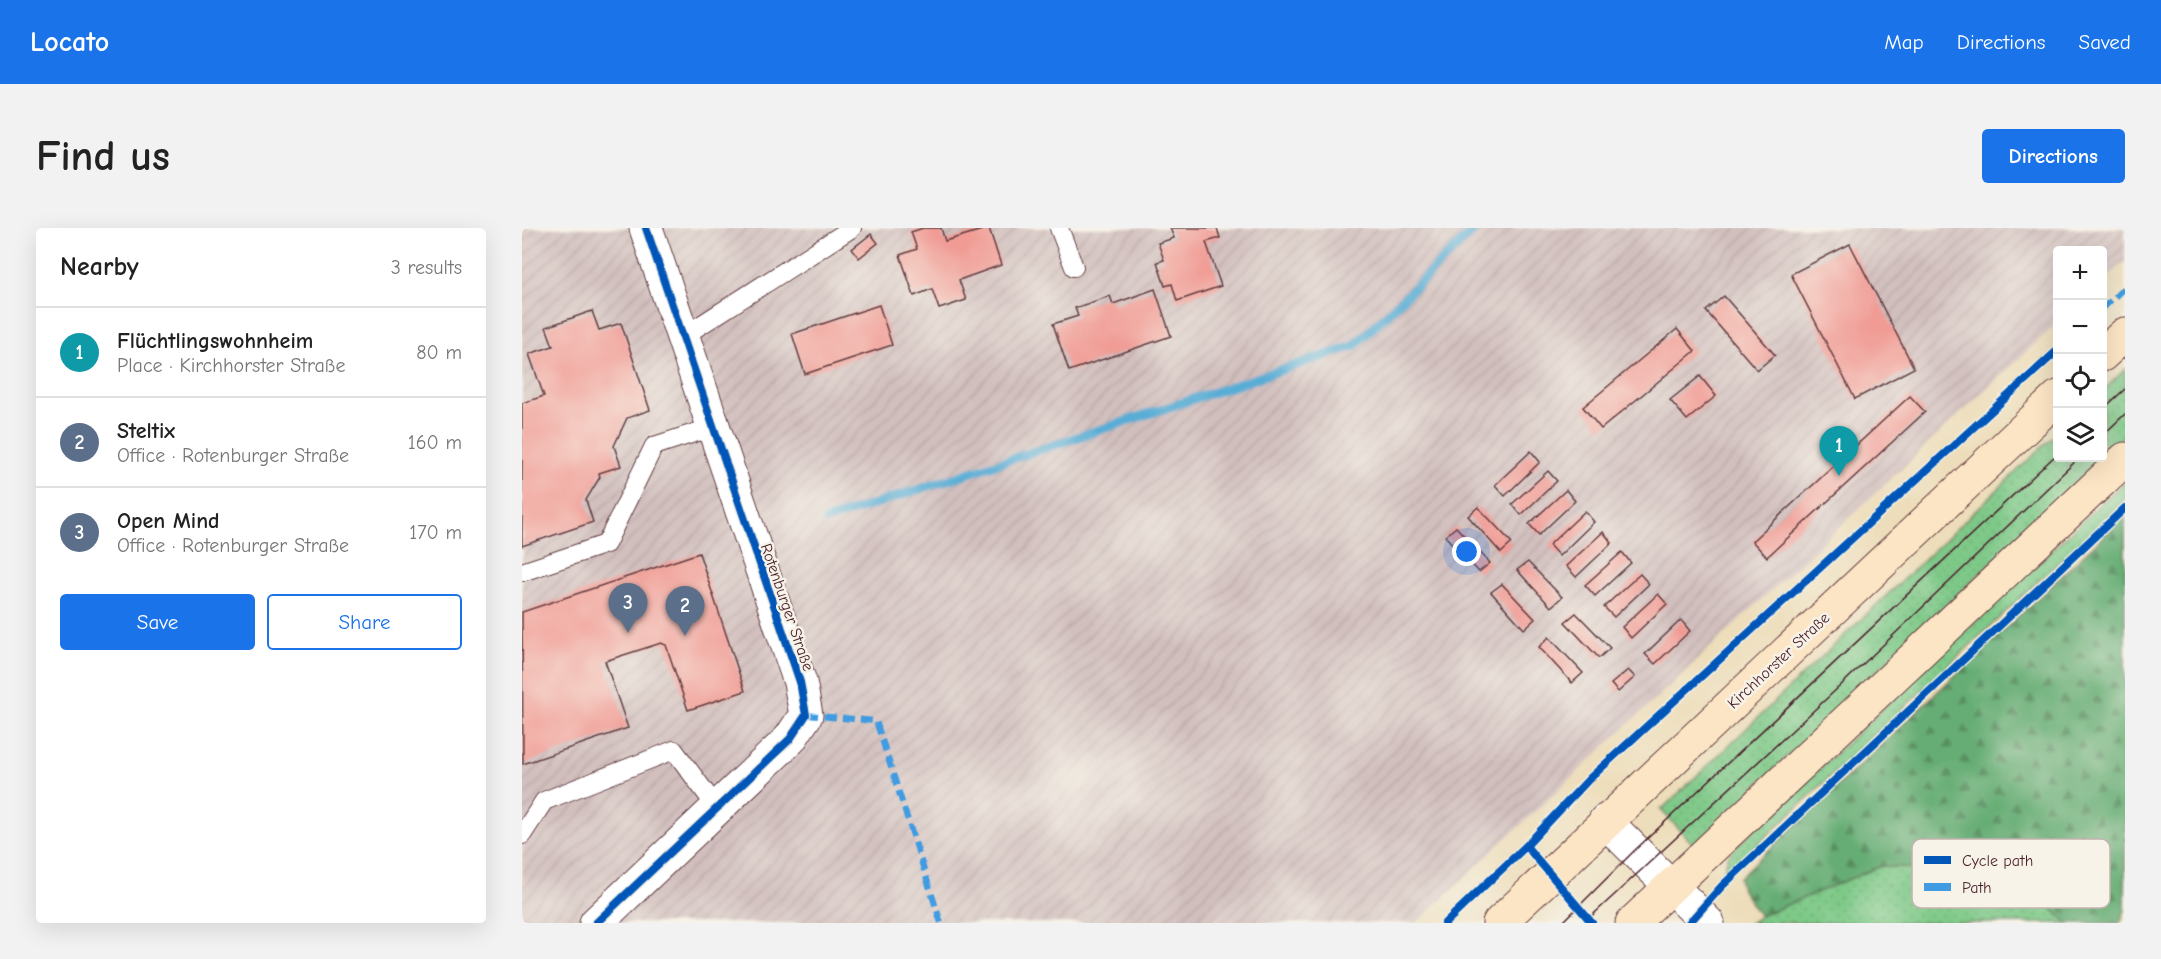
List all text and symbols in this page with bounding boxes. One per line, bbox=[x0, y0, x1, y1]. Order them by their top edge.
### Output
text: Locato bbox=[30, 26, 109, 58]
text: Map bbox=[1884, 30, 1924, 54]
text: Directions bbox=[1957, 30, 2046, 54]
text: Saved bbox=[2079, 30, 2131, 54]
button: Directions bbox=[1982, 129, 2125, 183]
text: Find us bbox=[36, 132, 170, 181]
map controls bbox=[2053, 246, 2107, 462]
button: + bbox=[2053, 246, 2107, 300]
text: Nearby bbox=[60, 252, 139, 282]
text: 3 results bbox=[391, 256, 462, 279]
button: − bbox=[2053, 300, 2107, 354]
text: Flüchtlingswohnheim bbox=[117, 328, 313, 354]
text: 1 bbox=[76, 341, 83, 364]
text: 80 m bbox=[416, 341, 462, 364]
text: Place · Kirchhorster Straße bbox=[117, 354, 345, 377]
button: locate bbox=[2053, 354, 2107, 408]
button: layers bbox=[2053, 408, 2107, 462]
text: Steltix bbox=[117, 418, 175, 444]
pin: 1 bbox=[1820, 426, 1858, 476]
text: 2 bbox=[75, 431, 84, 454]
text: 160 m bbox=[408, 431, 462, 454]
text: Office · Rotenburger Straße bbox=[117, 444, 349, 467]
text: Open Mind bbox=[117, 508, 220, 534]
text: 3 bbox=[75, 521, 84, 544]
text: 170 m bbox=[409, 521, 462, 544]
text: Office · Rotenburger Straße bbox=[117, 534, 349, 557]
your location bbox=[1452, 537, 1481, 566]
street label: Rotenburger Straße bbox=[757, 541, 817, 673]
pin: 3 bbox=[608, 584, 648, 633]
pin: 2 bbox=[666, 586, 704, 636]
button: Save bbox=[60, 594, 255, 650]
button: Share bbox=[267, 594, 462, 650]
street label: Kirchhorster Straße bbox=[1724, 609, 1833, 713]
legend bbox=[1912, 839, 2110, 908]
text: Cycle path bbox=[1962, 852, 2033, 870]
text: Path bbox=[1962, 879, 1992, 897]

